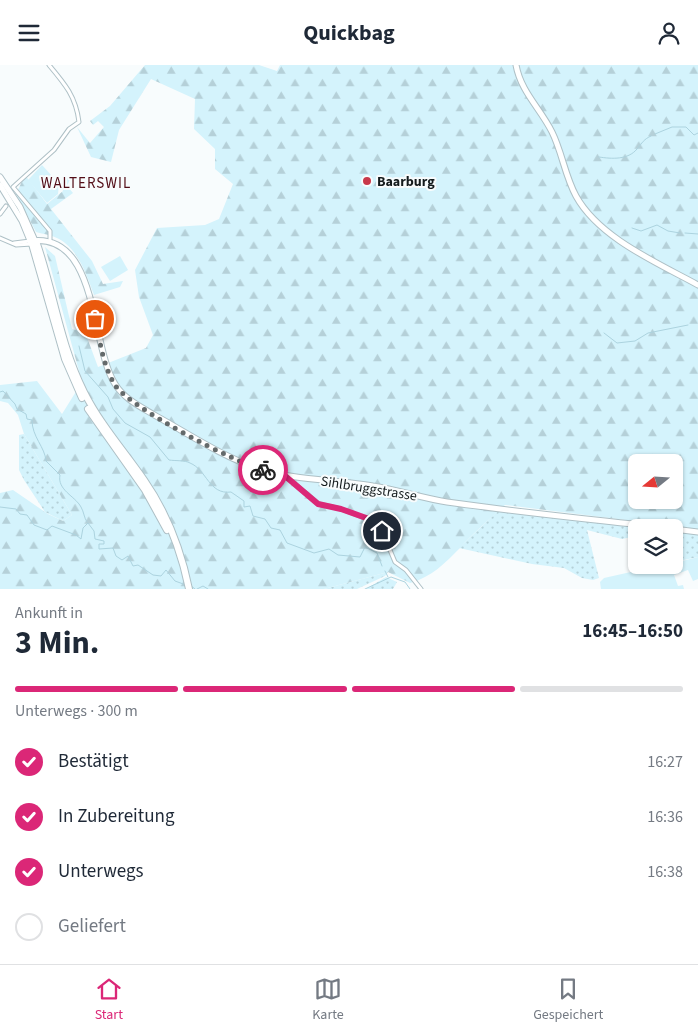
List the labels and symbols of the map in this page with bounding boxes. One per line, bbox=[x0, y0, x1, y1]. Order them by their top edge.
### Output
place label: Baarburg bbox=[377, 172, 435, 192]
district label: WALTERSWIL bbox=[41, 173, 131, 194]
marker: Baarburg bbox=[361, 175, 373, 187]
pin bbox=[74, 298, 116, 340]
courier bbox=[238, 445, 288, 495]
north arrow bbox=[628, 454, 682, 509]
street label: Sihlbruggstrasse bbox=[319, 472, 418, 506]
pin bbox=[361, 510, 403, 552]

